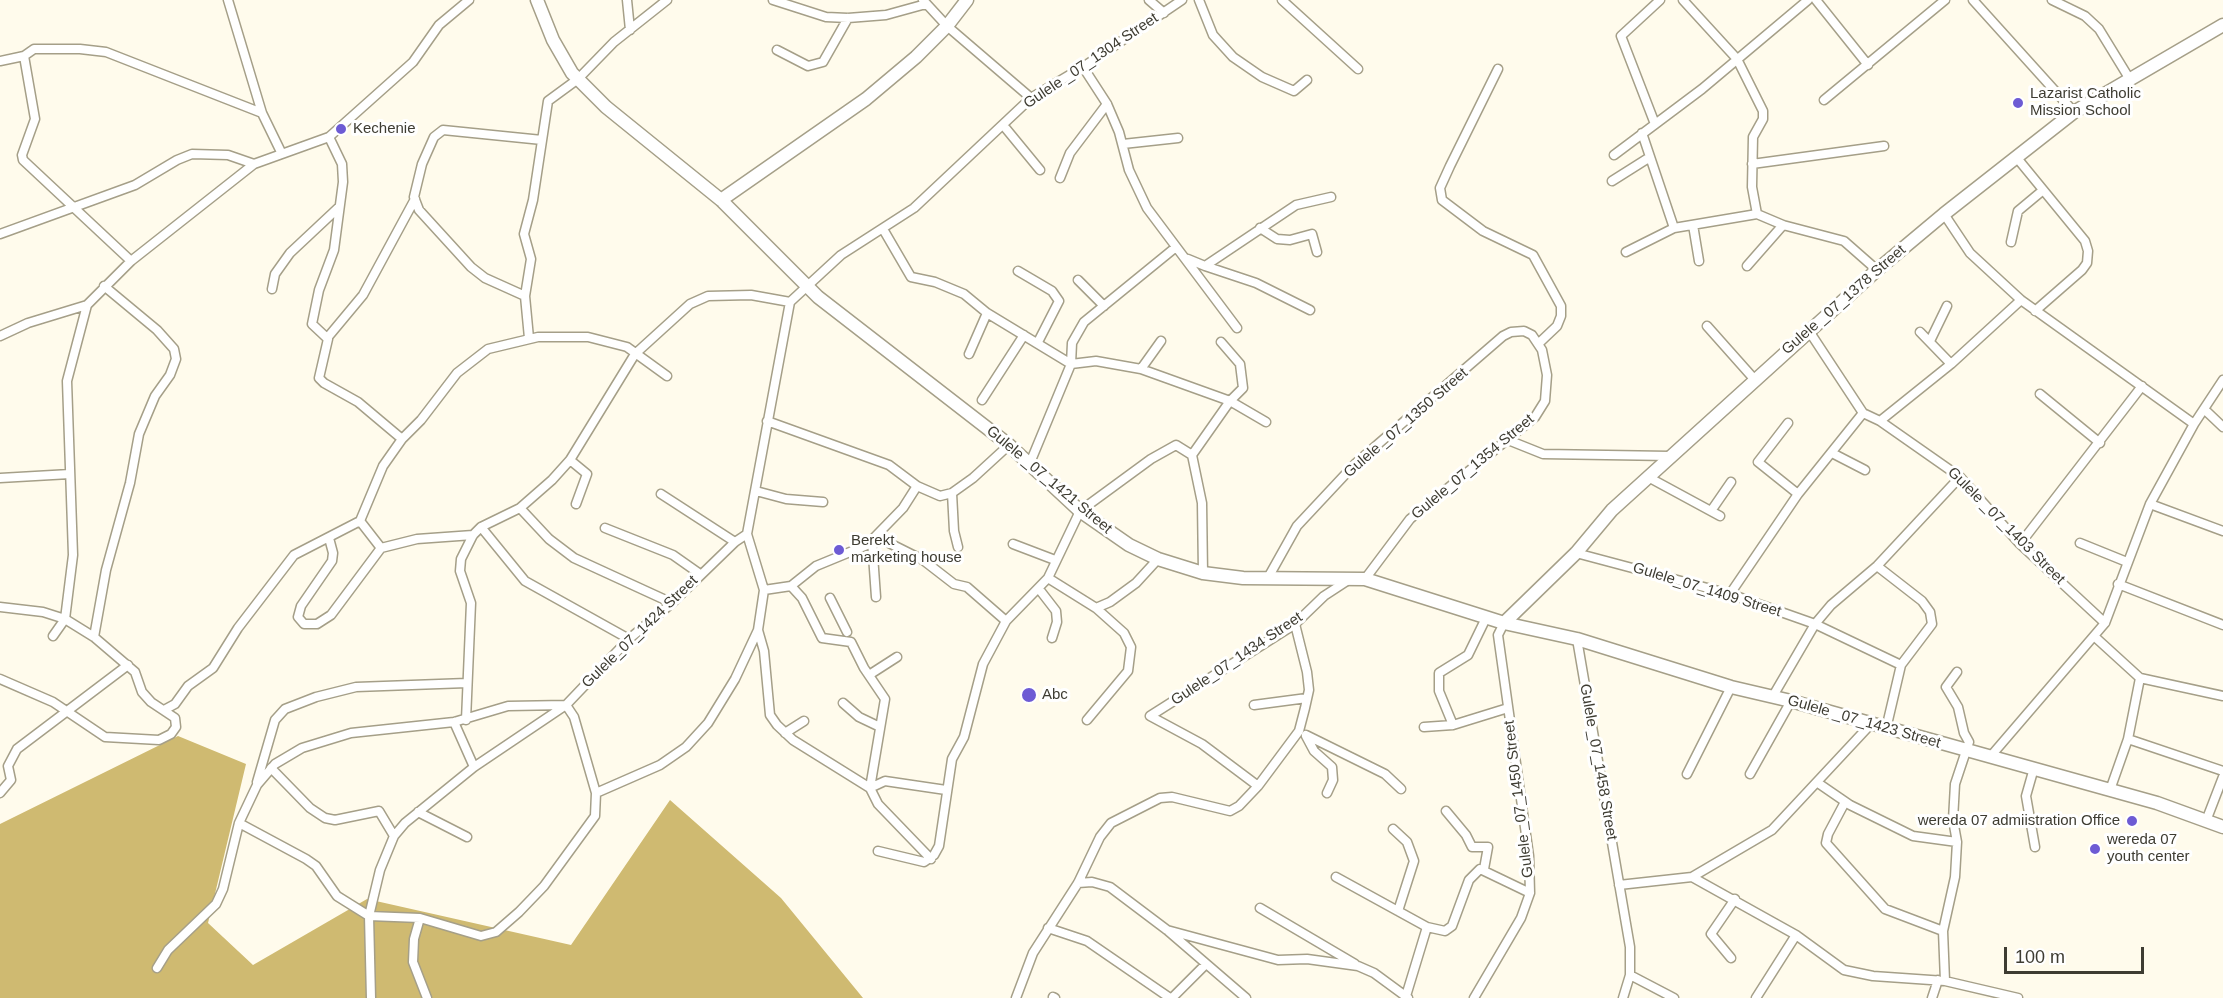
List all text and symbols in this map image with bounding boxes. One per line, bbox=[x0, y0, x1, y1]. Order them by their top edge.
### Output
street label: Gulele _07_1304 Street bbox=[1020, 9, 1162, 113]
place label: Lazarist Catholic Mission School bbox=[2030, 85, 2141, 120]
marker: Lazarist Catholic Mission School bbox=[2011, 96, 2025, 110]
place label: Kechenie bbox=[353, 120, 416, 138]
marker: Kechenie bbox=[334, 122, 348, 136]
street label: Gulele _07_1378 Street bbox=[1778, 241, 1910, 359]
street label: Gulele _07_1350 Street bbox=[1340, 364, 1472, 482]
street label: Gulele_07_1354 Street bbox=[1408, 411, 1538, 523]
street label: Gulele _07_1421 Street bbox=[983, 422, 1115, 538]
street label: Gulele _07_1403 Street bbox=[1944, 464, 2068, 588]
place label: Berekt marketing house bbox=[851, 532, 962, 567]
marker: Berekt marketing house bbox=[832, 543, 846, 557]
street label: Gulele_07_1409 Street bbox=[1631, 559, 1783, 621]
street label: Gulele_07_1424 Street bbox=[578, 572, 702, 692]
street label: Gulele_07_1434 Street bbox=[1168, 608, 1306, 710]
street label: Gulele _07_1458 Street bbox=[1575, 682, 1621, 842]
marker: Abc bbox=[1020, 686, 1038, 704]
place label: Abc bbox=[1042, 686, 1068, 704]
street label: Gulele _07_1423 Street bbox=[1785, 692, 1943, 752]
street label: Gulele _07_1450 Street bbox=[1500, 719, 1538, 879]
place label: wereda 07 admiistration Office bbox=[1918, 812, 2120, 830]
marker: wereda 07 admiistration Office bbox=[2125, 814, 2139, 828]
place label: wereda 07 youth center bbox=[2107, 831, 2190, 866]
marker: wereda 07 youth center bbox=[2088, 842, 2102, 856]
scale bar bbox=[2007, 935, 2146, 973]
text: 100 m bbox=[2015, 947, 2065, 967]

